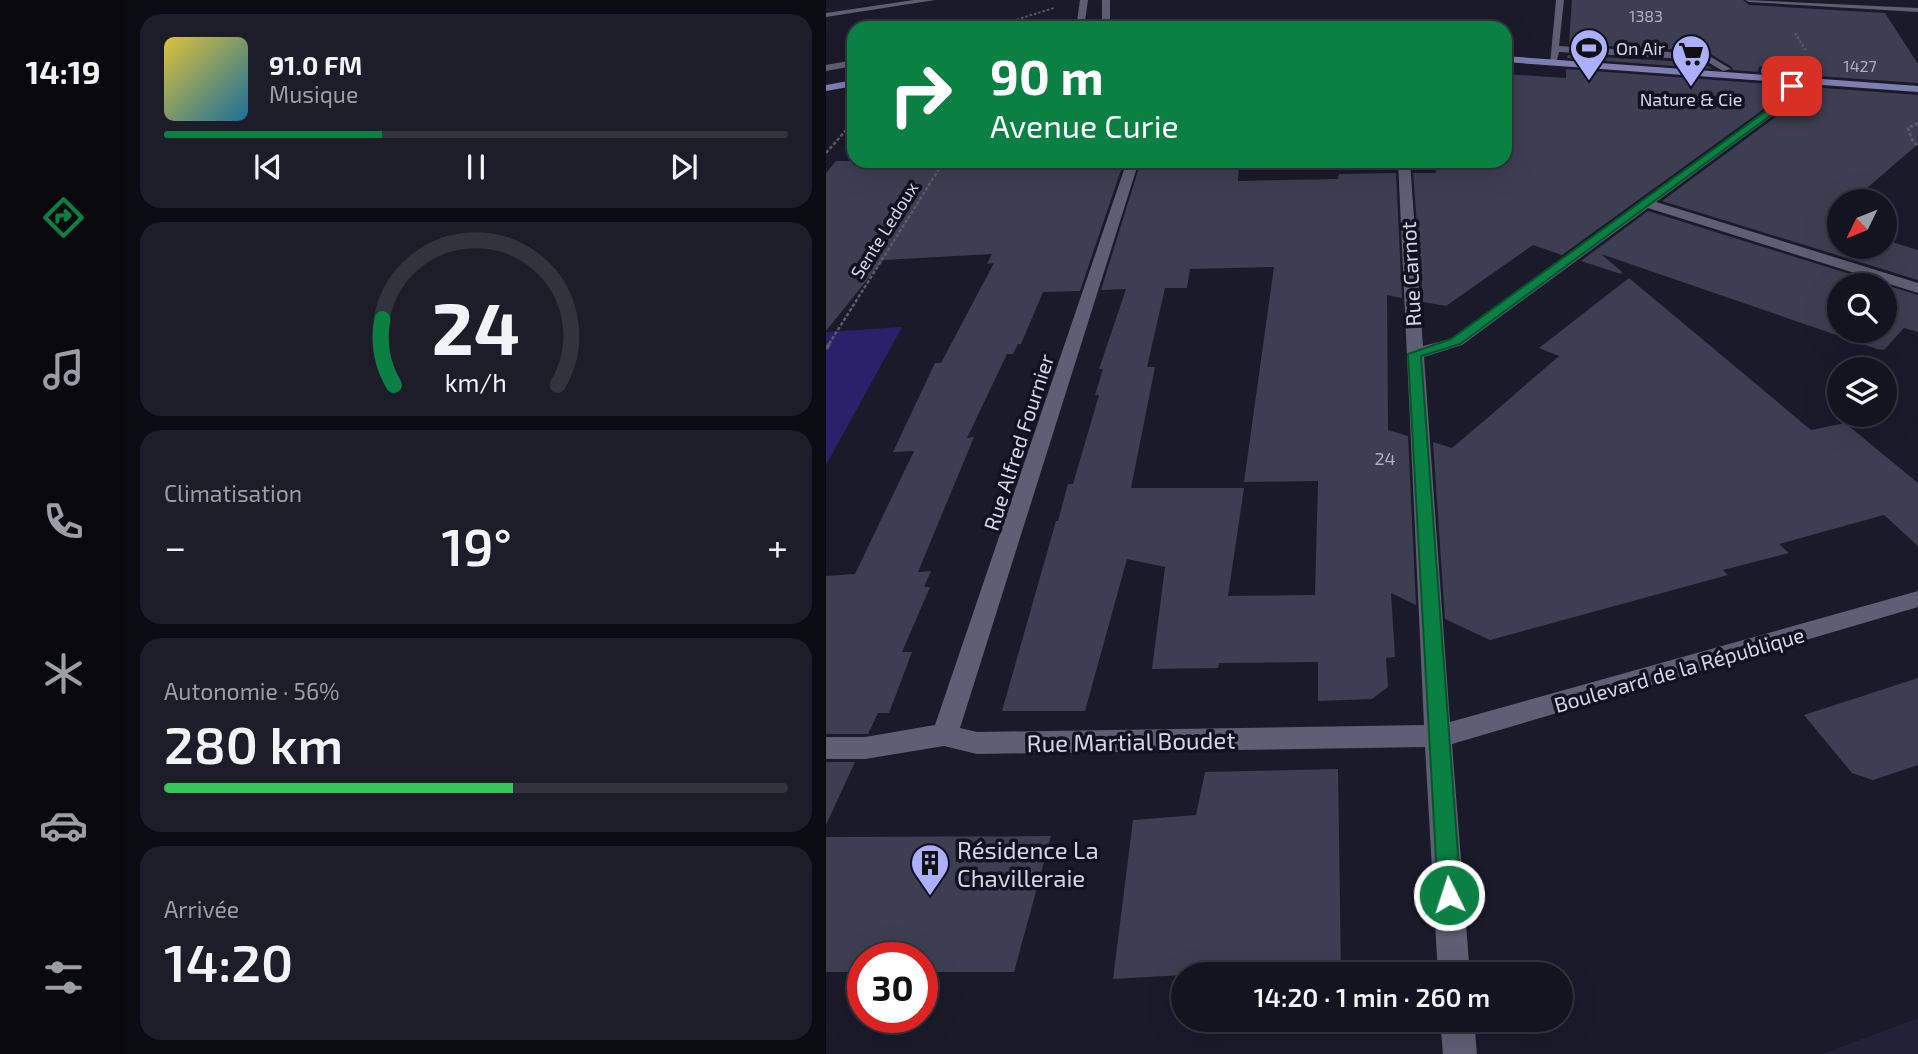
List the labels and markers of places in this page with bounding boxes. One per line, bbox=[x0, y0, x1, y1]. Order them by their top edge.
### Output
sports icon: On Air bbox=[1568, 27, 1610, 82]
supermarket icon: Nature & Cie bbox=[1670, 33, 1712, 88]
place label: On Air bbox=[1616, 37, 1665, 59]
pin bbox=[1762, 56, 1822, 116]
place label: Nature & Cie bbox=[1640, 88, 1742, 110]
place label: Résidence La Chavilleraie bbox=[957, 835, 1099, 892]
building icon: Résidence La Chavilleraie bbox=[909, 842, 951, 897]

